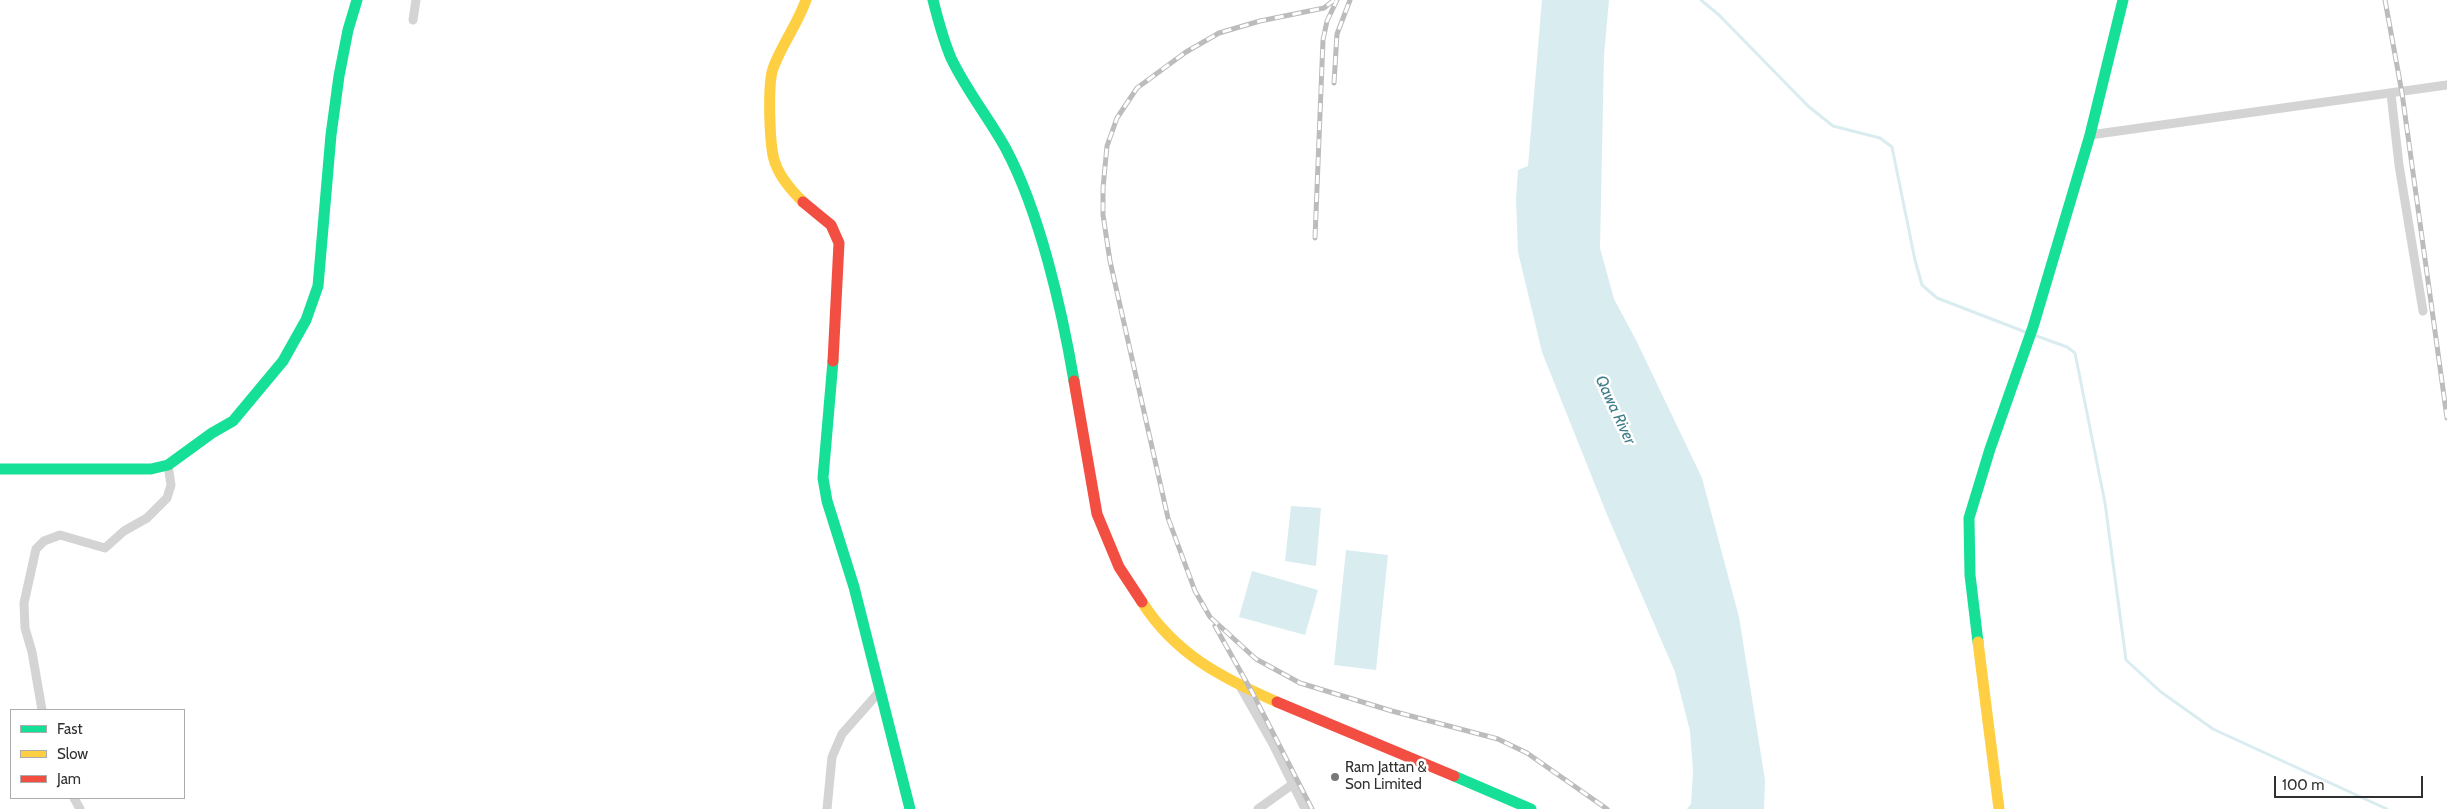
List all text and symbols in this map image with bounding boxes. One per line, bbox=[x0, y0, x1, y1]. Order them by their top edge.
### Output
water label: Qawa River bbox=[1591, 373, 1639, 447]
legend bbox=[10, 709, 185, 799]
text: Fast bbox=[57, 720, 82, 738]
text: Slow bbox=[57, 745, 88, 763]
place label: Ram Jattan & Son Limited bbox=[1345, 759, 1427, 794]
scale bar bbox=[2277, 766, 2426, 798]
text: Jam bbox=[57, 770, 81, 788]
marker: Ram Jattan & Son Limited bbox=[1329, 771, 1341, 783]
text: 100 m bbox=[2282, 776, 2324, 794]

